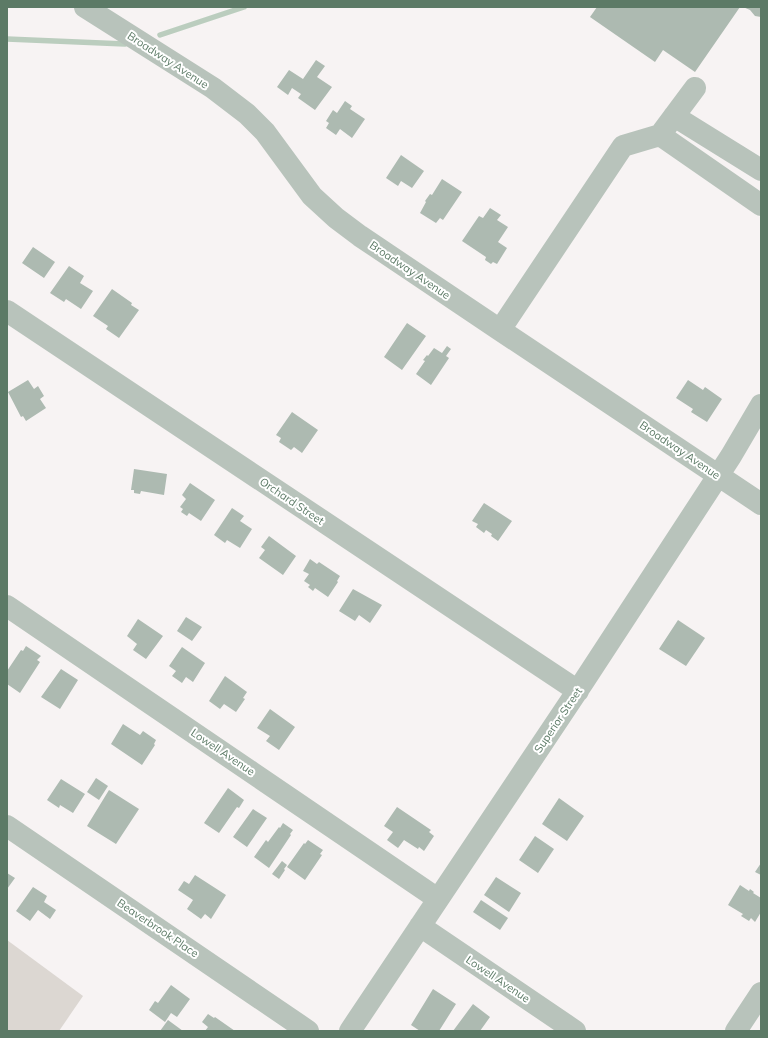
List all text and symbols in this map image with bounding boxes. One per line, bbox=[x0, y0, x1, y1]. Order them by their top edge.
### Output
street label: Broadway Avenue bbox=[125, 29, 211, 91]
street label: Broadway Avenue bbox=[367, 238, 453, 302]
street label: Broadway Avenue bbox=[637, 418, 723, 482]
street label: Orchard Street bbox=[257, 474, 327, 528]
street label: Superior Street bbox=[531, 684, 585, 755]
street label: Lowell Avenue bbox=[188, 725, 258, 779]
street label: Beaverbrook Place bbox=[115, 896, 201, 960]
street label: Lowell Avenue bbox=[463, 952, 533, 1006]

